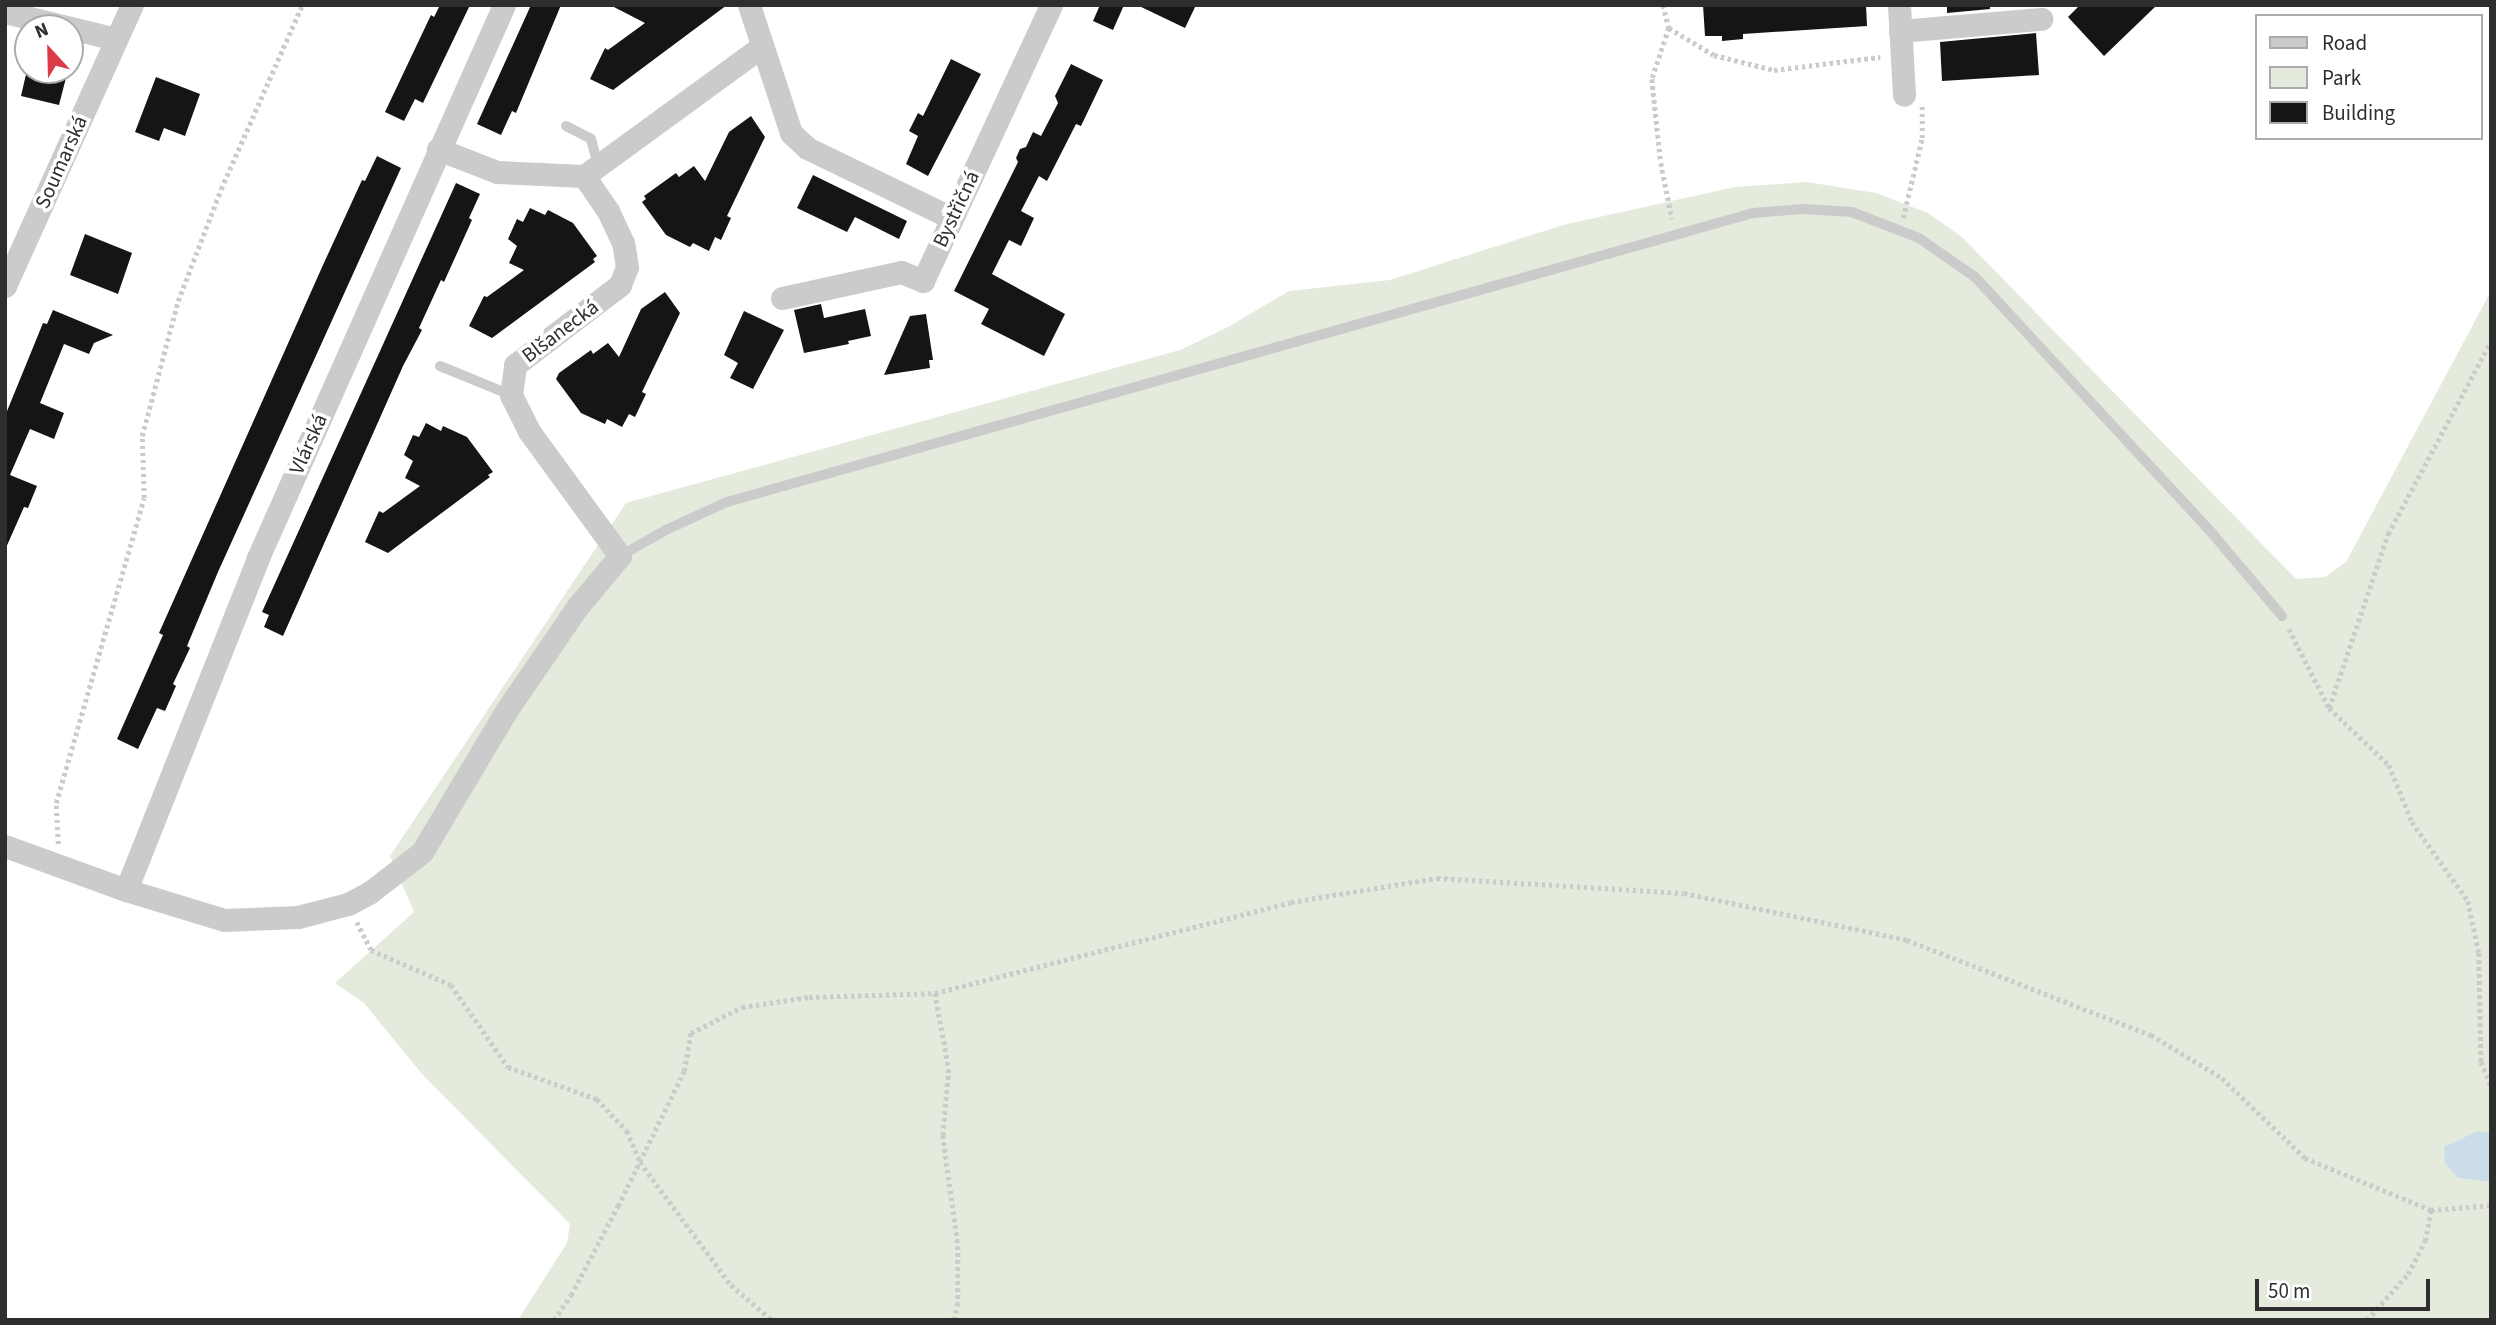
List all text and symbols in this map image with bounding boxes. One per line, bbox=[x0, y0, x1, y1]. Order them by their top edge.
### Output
north arrow bbox=[14, 14, 84, 84]
legend bbox=[2254, 14, 2482, 140]
text: N bbox=[31, 16, 53, 46]
text: Road bbox=[2322, 28, 2367, 58]
text: Park bbox=[2322, 63, 2361, 93]
text: Building bbox=[2322, 98, 2395, 128]
street label: Soumarská bbox=[29, 112, 93, 212]
street label: Bystřičná bbox=[927, 167, 985, 251]
street label: Blšanecká bbox=[517, 294, 603, 368]
street label: Vlárská bbox=[284, 410, 332, 478]
scale bar bbox=[2258, 1266, 2433, 1310]
text: 50 m bbox=[2268, 1276, 2310, 1306]

